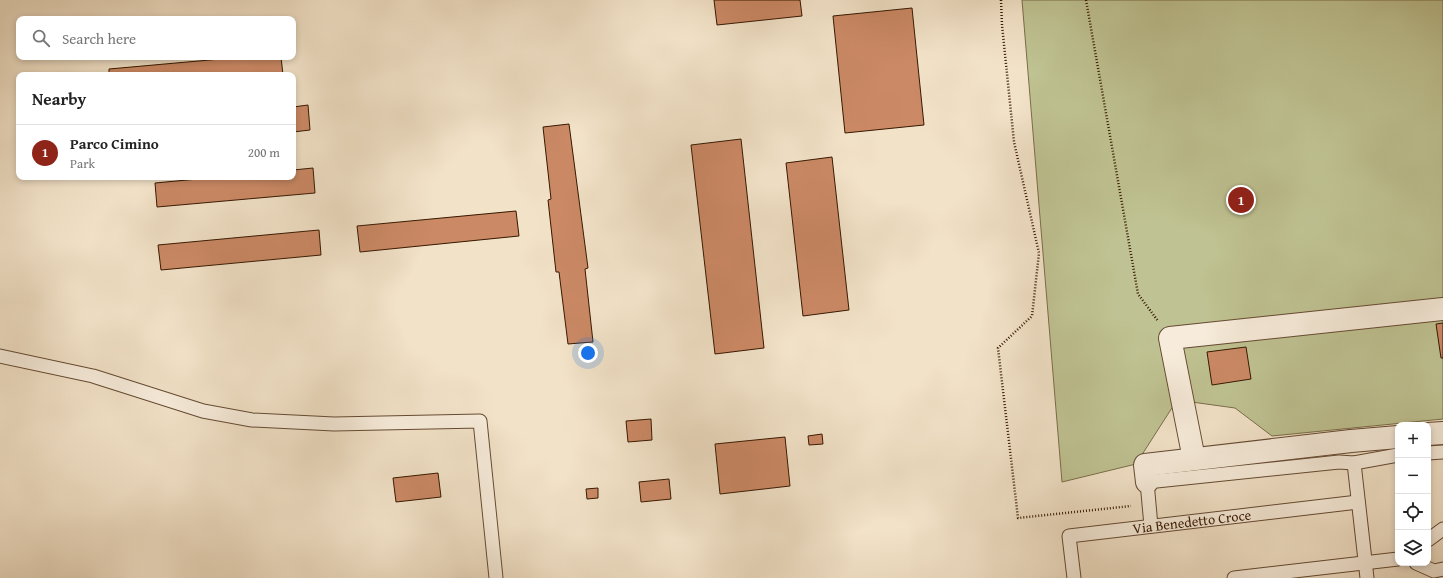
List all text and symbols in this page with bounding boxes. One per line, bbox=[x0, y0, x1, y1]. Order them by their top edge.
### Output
search box bbox=[16, 16, 296, 60]
icon: search bbox=[30, 27, 52, 49]
text: Search here bbox=[62, 28, 136, 49]
text: Nearby bbox=[32, 86, 86, 111]
text: Parco Cimino bbox=[70, 133, 159, 154]
text: 1 bbox=[42, 143, 48, 162]
text: 200 m bbox=[248, 143, 280, 162]
text: Park bbox=[70, 154, 95, 173]
pin: 1 bbox=[1228, 185, 1254, 215]
your location bbox=[578, 343, 598, 363]
map controls bbox=[1395, 422, 1431, 566]
button: + bbox=[1395, 422, 1431, 458]
button: − bbox=[1395, 458, 1431, 494]
button: locate bbox=[1395, 494, 1431, 530]
street label: Via Benedetto Croce bbox=[1132, 505, 1253, 538]
button: layers bbox=[1395, 530, 1431, 566]

